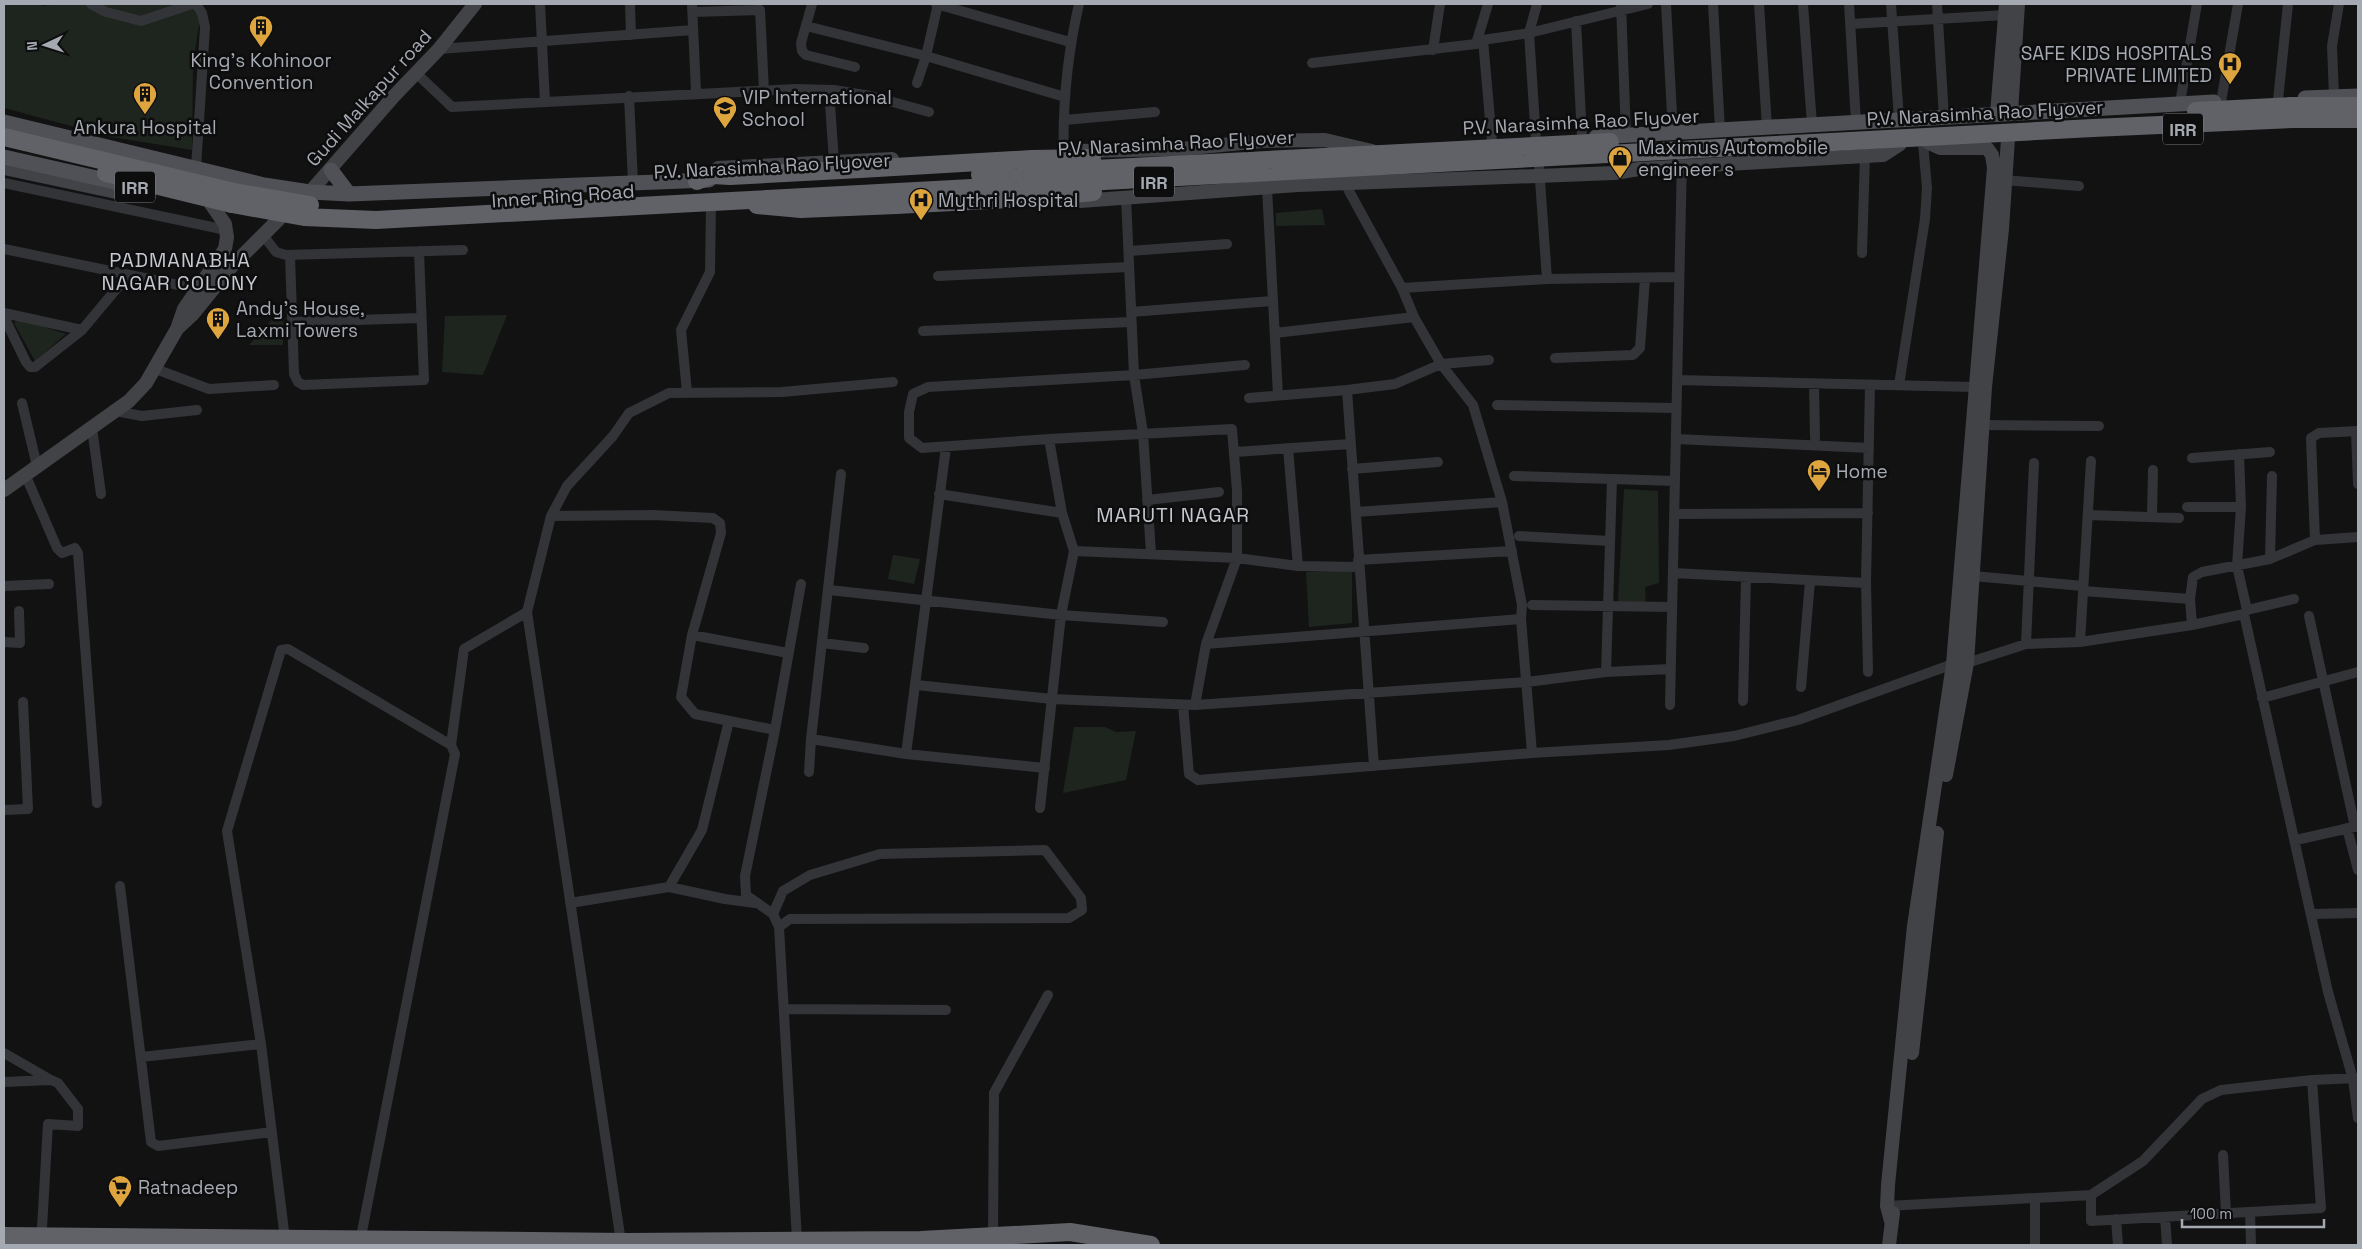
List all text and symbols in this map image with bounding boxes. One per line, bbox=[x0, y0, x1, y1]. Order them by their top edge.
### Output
building icon: King's Kohinoor Convention bbox=[248, 14, 274, 48]
north arrow bbox=[20, 20, 70, 70]
street label: Gudi Malkapur road bbox=[301, 24, 437, 172]
text: N bbox=[23, 41, 41, 51]
place label: SAFE KIDS HOSPITALS PRIVATE LIMITED bbox=[2021, 41, 2212, 88]
place label: King's Kohinoor Convention bbox=[190, 48, 332, 95]
hospital icon: SAFE KIDS HOSPITALS PRIVATE LIMITED bbox=[2217, 51, 2243, 85]
building icon: Ankura Hospital bbox=[132, 81, 158, 115]
place label: VIP International School bbox=[742, 85, 892, 132]
street label: P.V. Narasimha Rao Flyover bbox=[1866, 94, 2104, 132]
school or university icon: VIP International School bbox=[712, 95, 738, 129]
street label: P.V. Narasimha Rao Flyover bbox=[1462, 103, 1700, 141]
road number: IRR bbox=[2163, 114, 2203, 144]
place label: Ankura Hospital bbox=[73, 115, 217, 140]
street label: P.V. Narasimha Rao Flyover bbox=[1057, 124, 1295, 162]
place label: Maximus Automobile engineer s bbox=[1638, 135, 1828, 182]
shop icon: Maximus Automobile engineer s bbox=[1607, 145, 1633, 179]
street label: P.V. Narasimha Rao Flyover bbox=[653, 147, 891, 185]
road number: IRR bbox=[1134, 166, 1174, 198]
road number: IRR bbox=[115, 172, 155, 202]
street label: Inner Ring Road bbox=[491, 179, 635, 213]
hospital icon: Mythri Hospital bbox=[908, 187, 934, 221]
place label: Mythri Hospital bbox=[938, 188, 1079, 213]
district label: PADMANABHA NAGAR COLONY bbox=[102, 247, 258, 296]
place label: Andy's House, Laxmi Towers bbox=[236, 296, 365, 343]
building icon: Andy's House, Laxmi Towers bbox=[205, 306, 231, 340]
hotel icon: Home bbox=[1806, 458, 1832, 492]
place label: Home bbox=[1836, 459, 1888, 484]
district label: MARUTI NAGAR bbox=[1096, 502, 1250, 528]
supermarket icon: Ratnadeep bbox=[107, 1174, 133, 1208]
place label: Ratnadeep bbox=[138, 1175, 238, 1200]
scale bar bbox=[2182, 1196, 2324, 1228]
text: 100 m bbox=[2190, 1204, 2232, 1223]

